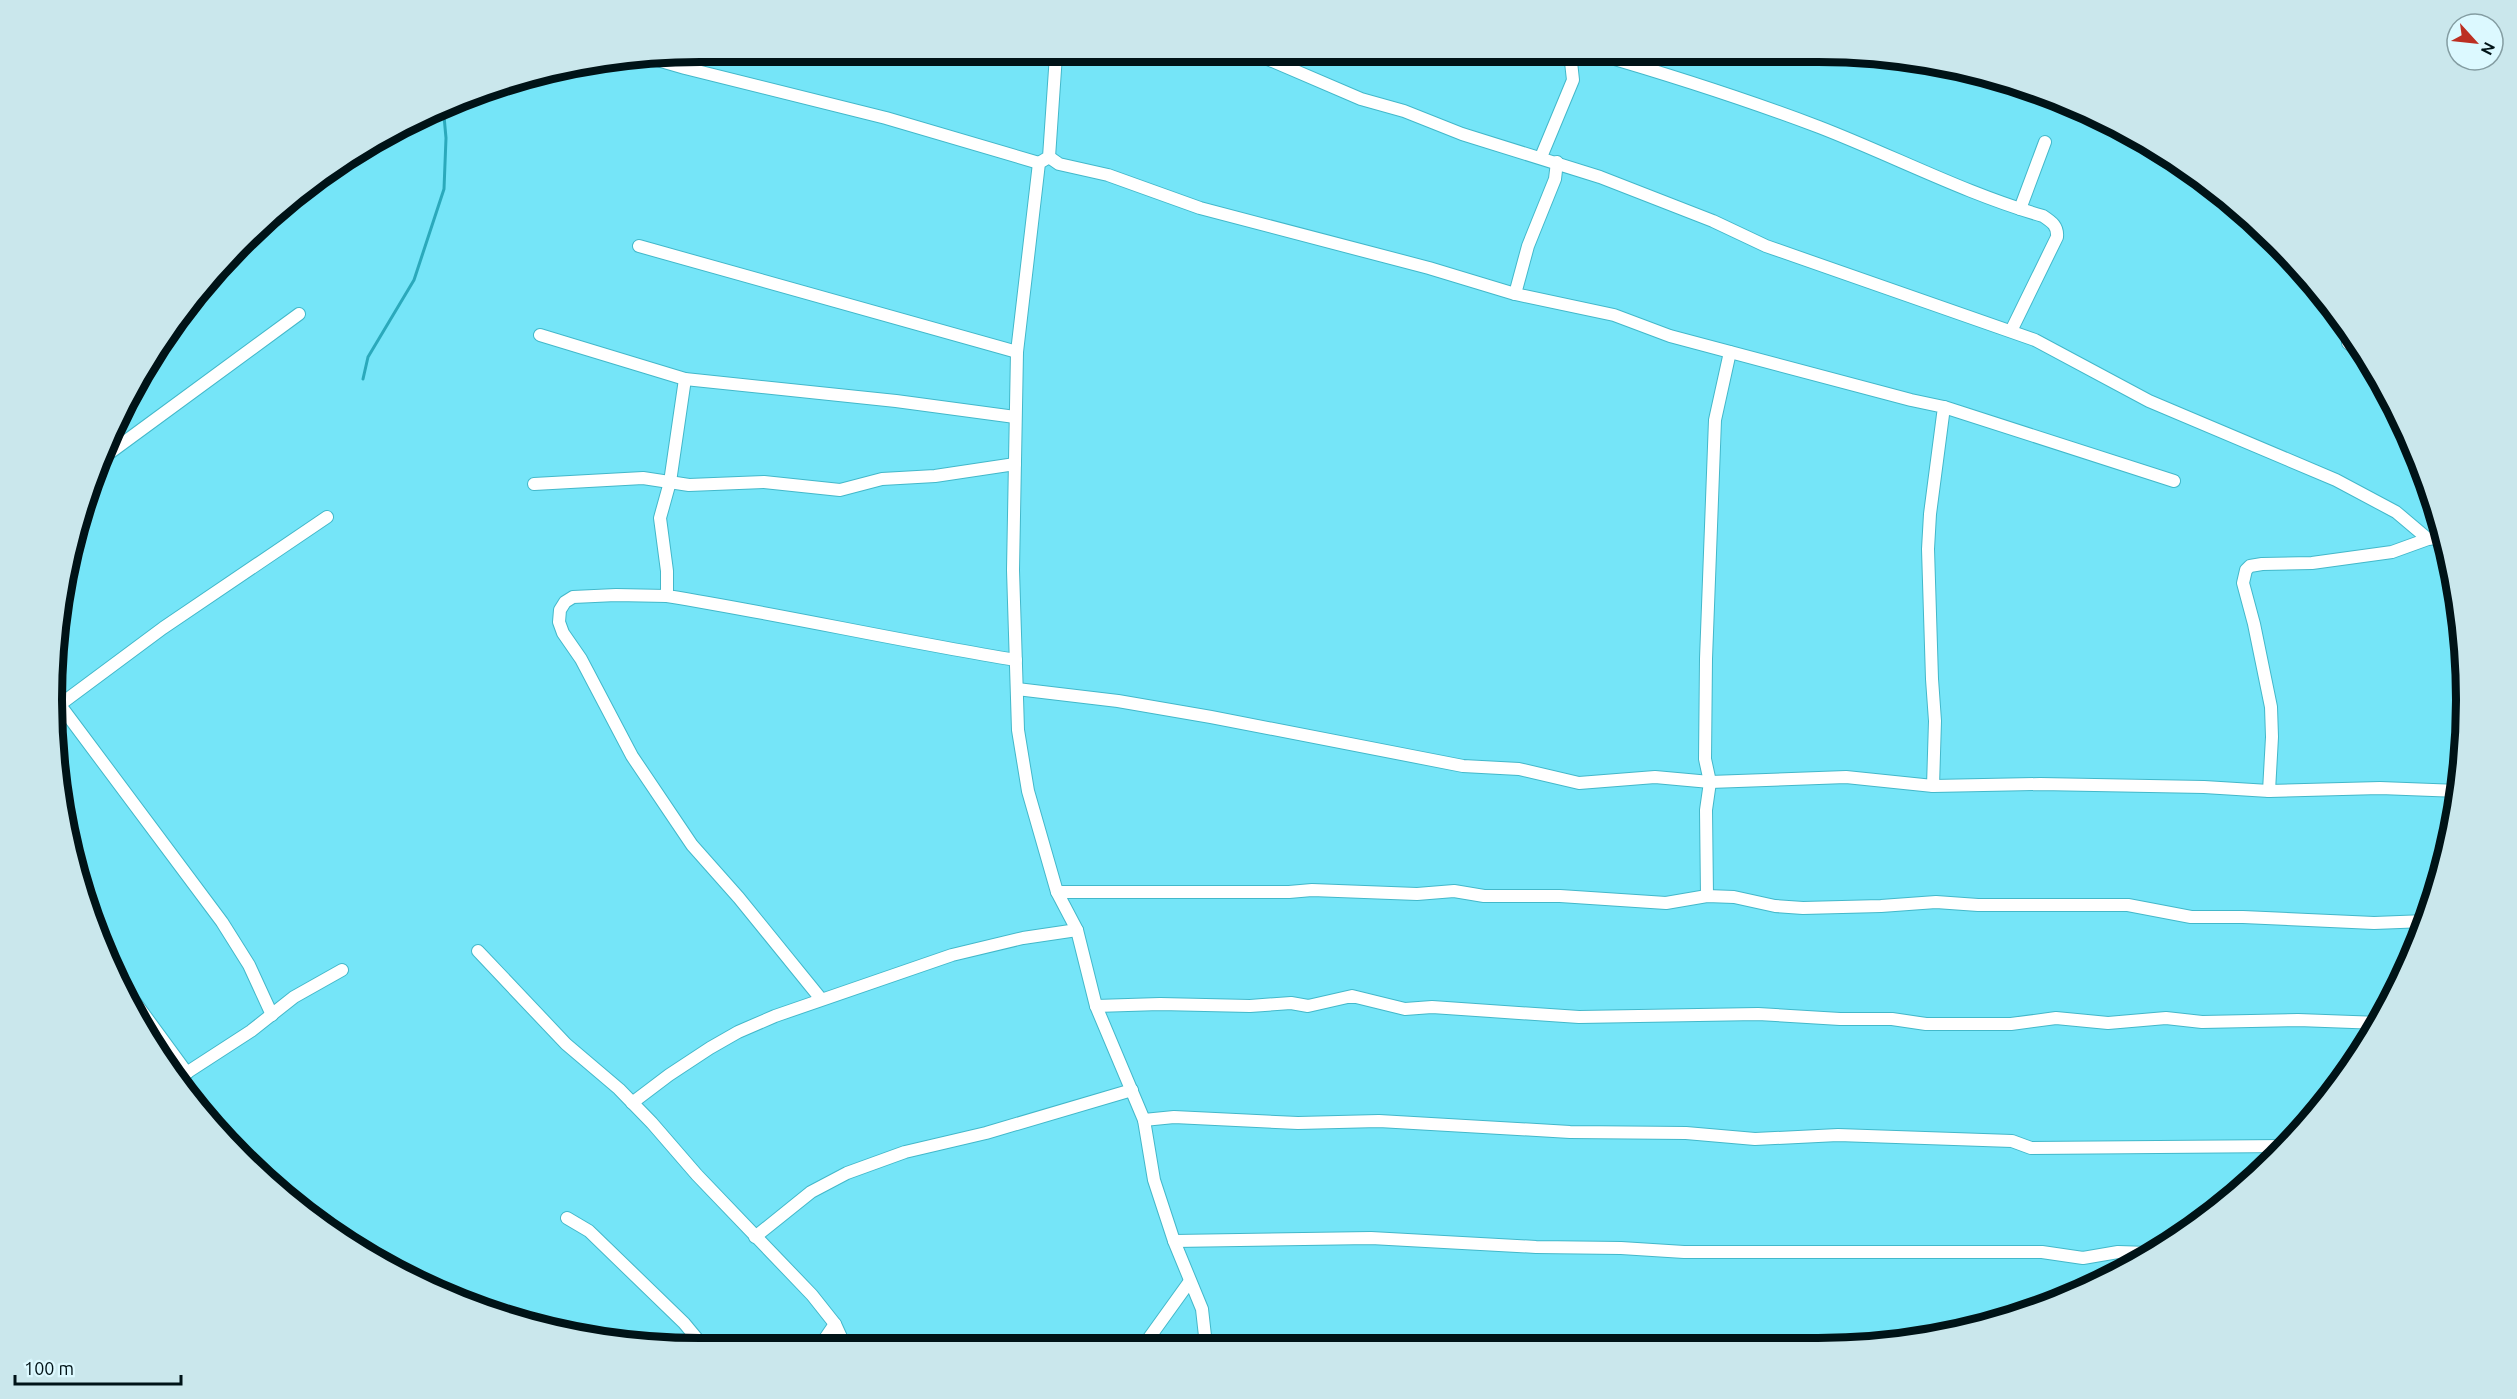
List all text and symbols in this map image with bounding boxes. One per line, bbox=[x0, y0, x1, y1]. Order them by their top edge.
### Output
north arrow bbox=[2445, 12, 2505, 72]
text: N bbox=[2478, 39, 2499, 58]
scale bar bbox=[15, 1348, 182, 1386]
text: 100 m bbox=[24, 1358, 74, 1378]

